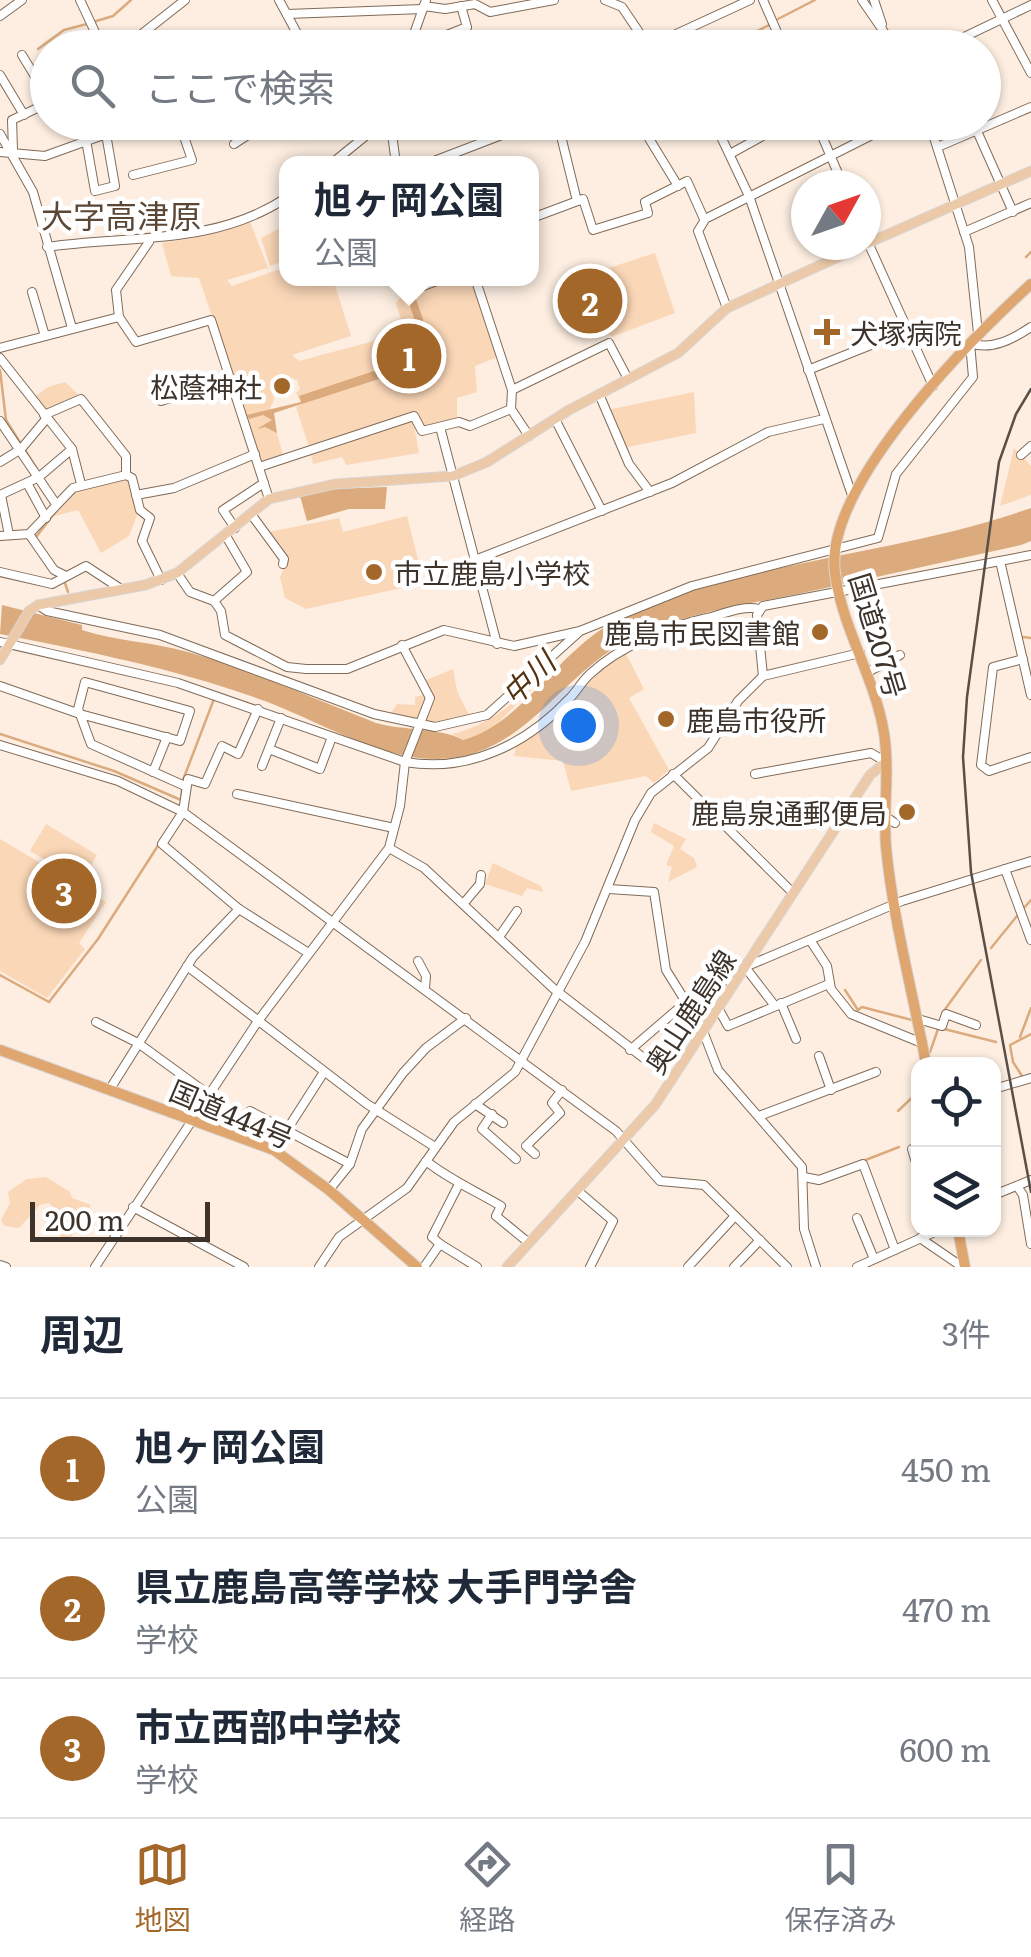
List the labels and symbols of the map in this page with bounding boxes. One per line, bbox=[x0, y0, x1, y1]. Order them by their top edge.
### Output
north arrow bbox=[791, 170, 881, 260]
district label: 大字高津原 bbox=[41, 190, 201, 238]
pin: 2 bbox=[558, 264, 622, 338]
place label: 犬塚病院 bbox=[850, 311, 962, 353]
pin: 1 bbox=[376, 318, 442, 394]
marker: 犬塚病院 bbox=[814, 319, 840, 345]
place label: 松蔭神社 bbox=[150, 365, 262, 407]
marker: 松蔭神社 bbox=[271, 375, 293, 397]
place label: 市立鹿島小学校 bbox=[394, 551, 590, 593]
marker: 市立鹿島小学校 bbox=[363, 561, 385, 583]
street label: 国道207号 bbox=[840, 567, 918, 703]
place label: 鹿島市民図書館 bbox=[604, 611, 800, 653]
marker: 鹿島市民図書館 bbox=[809, 621, 831, 643]
water label: 中川 bbox=[490, 638, 566, 714]
place label: 鹿島市役所 bbox=[686, 698, 826, 740]
your location bbox=[553, 700, 604, 751]
marker: 鹿島市役所 bbox=[655, 708, 677, 730]
place label: 鹿島泉通郵便局 bbox=[691, 791, 887, 833]
marker: 鹿島泉通郵便局 bbox=[896, 801, 918, 823]
pin: 3 bbox=[32, 854, 96, 928]
street label: 奥山鹿島線 bbox=[633, 941, 745, 1081]
street label: 国道444号 bbox=[164, 1068, 300, 1158]
scale bar bbox=[30, 1197, 210, 1242]

